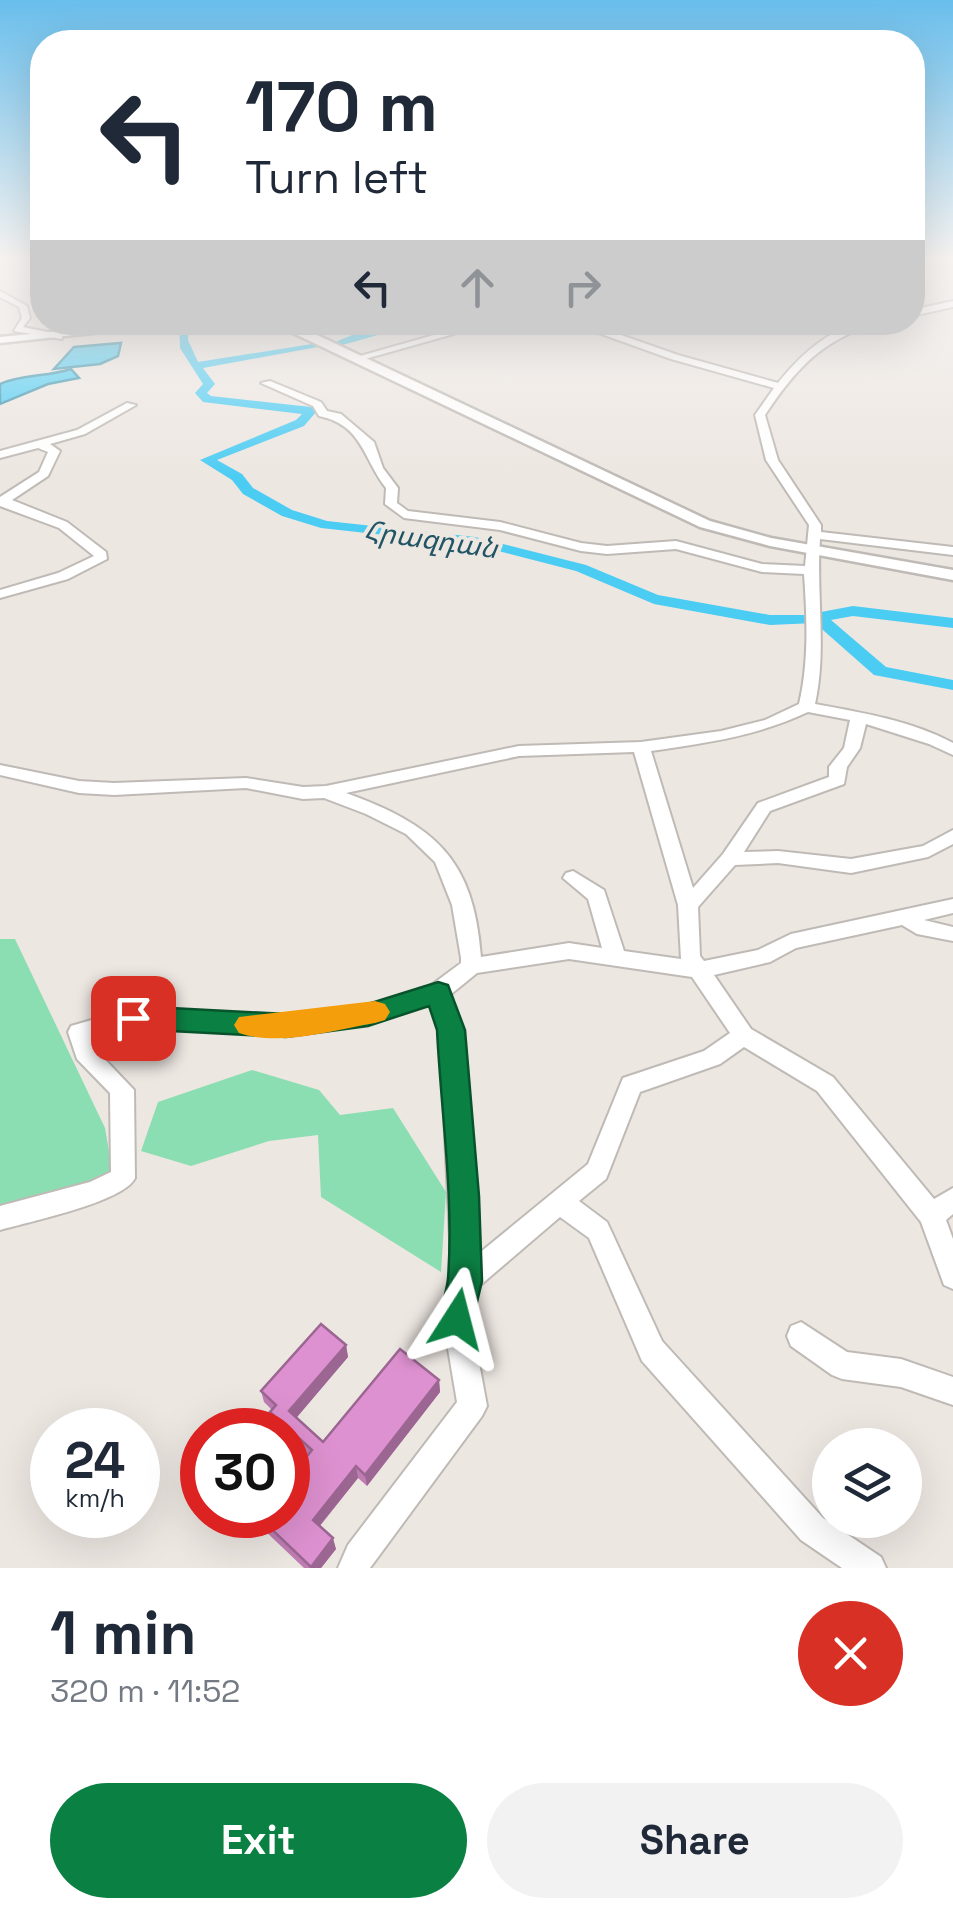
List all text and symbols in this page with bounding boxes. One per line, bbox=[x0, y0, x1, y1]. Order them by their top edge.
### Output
text: 170 m bbox=[245, 62, 438, 151]
icon: left bbox=[80, 70, 210, 200]
text: Turn left bbox=[245, 149, 428, 206]
icon: left bbox=[345, 260, 400, 315]
icon: ahead bbox=[450, 260, 505, 315]
icon: right bbox=[555, 260, 610, 315]
water label: Հրազդան bbox=[362, 512, 501, 566]
pin bbox=[91, 976, 176, 1061]
icon: arrive bbox=[106, 991, 161, 1046]
position arrow bbox=[405, 1267, 509, 1371]
speed limit sign: 30 bbox=[180, 1408, 310, 1538]
map controls bbox=[812, 1428, 922, 1538]
button: layers bbox=[812, 1428, 922, 1538]
text: 24 bbox=[65, 1429, 125, 1493]
text: km/h bbox=[65, 1482, 125, 1514]
text: 1 min bbox=[50, 1595, 197, 1672]
button: close bbox=[798, 1601, 903, 1706]
text: 320 m · 11:52 bbox=[50, 1671, 240, 1711]
button: Exit bbox=[50, 1783, 467, 1898]
button: Share bbox=[487, 1783, 903, 1898]

